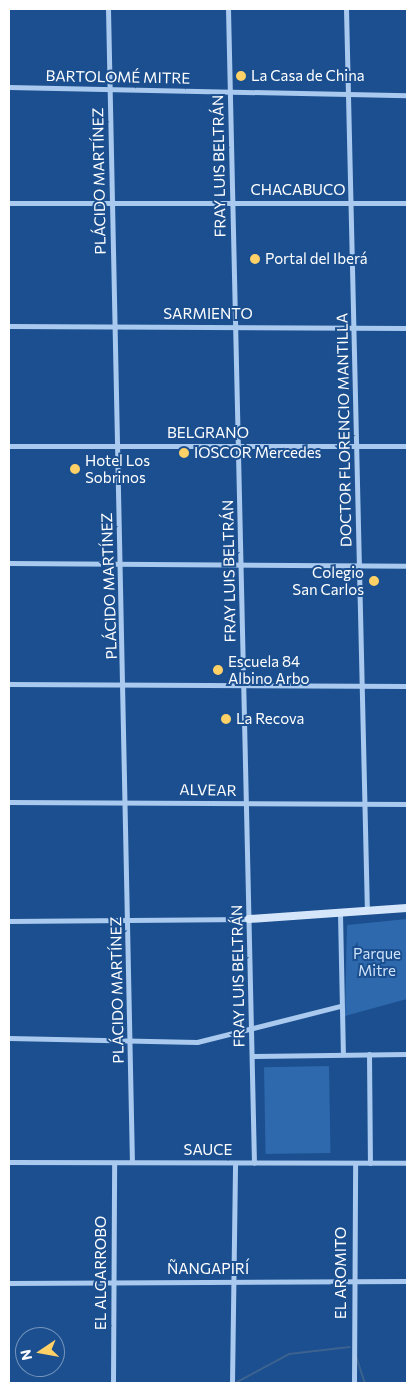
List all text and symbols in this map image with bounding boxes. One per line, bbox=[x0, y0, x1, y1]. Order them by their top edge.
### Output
street label: BARTOLOMÉ MITRE bbox=[46, 67, 190, 87]
place label: La Casa de China bbox=[251, 67, 365, 85]
marker: La Casa de China bbox=[235, 70, 247, 82]
street label: FRAY LUIS BELTRÁN bbox=[209, 95, 229, 237]
street label: PLÁCIDO MARTÍNEZ bbox=[89, 107, 109, 255]
street label: CHACABUCO bbox=[250, 181, 346, 199]
place label: Portal del Iberá bbox=[265, 250, 368, 268]
marker: Portal del Iberá bbox=[249, 253, 261, 265]
street label: SARMIENTO bbox=[163, 305, 253, 323]
street label: DOCTOR FLORENCIO MANTILLA bbox=[333, 313, 355, 547]
street label: BELGRANO bbox=[167, 424, 249, 442]
place label: IOSCOR Mercedes bbox=[194, 444, 321, 462]
marker: IOSCOR Mercedes bbox=[178, 447, 190, 459]
place label: Hotel Los Sobrinos bbox=[85, 451, 150, 486]
marker: Hotel Los Sobrinos bbox=[69, 463, 81, 475]
street label: FRAY LUIS BELTRÁN bbox=[219, 500, 239, 642]
street label: PLÁCIDO MARTÍNEZ bbox=[97, 512, 121, 660]
place label: Colegio San Carlos bbox=[292, 563, 364, 598]
marker: Colegio San Carlos bbox=[368, 575, 380, 587]
place label: Escuela 84 Albino Arbo bbox=[228, 652, 309, 687]
marker: Escuela 84 Albino Arbo bbox=[212, 664, 224, 676]
place label: La Recova bbox=[236, 710, 304, 728]
marker: La Recova bbox=[220, 713, 232, 725]
street label: ALVEAR bbox=[179, 781, 237, 799]
street label: FRAY LUIS BELTRÁN bbox=[228, 905, 248, 1047]
street label: PLÁCIDO MARTÍNEZ bbox=[107, 916, 127, 1064]
park label: Parque Mitre bbox=[353, 944, 401, 979]
street label: SAUCE bbox=[184, 1141, 232, 1159]
street label: EL ALGARROBO bbox=[92, 1216, 110, 1330]
street label: EL AROMITO bbox=[332, 1227, 350, 1319]
street label: ÑANGAPIRÍ bbox=[167, 1260, 249, 1278]
north arrow bbox=[15, 1327, 65, 1377]
text: N bbox=[16, 1348, 35, 1362]

